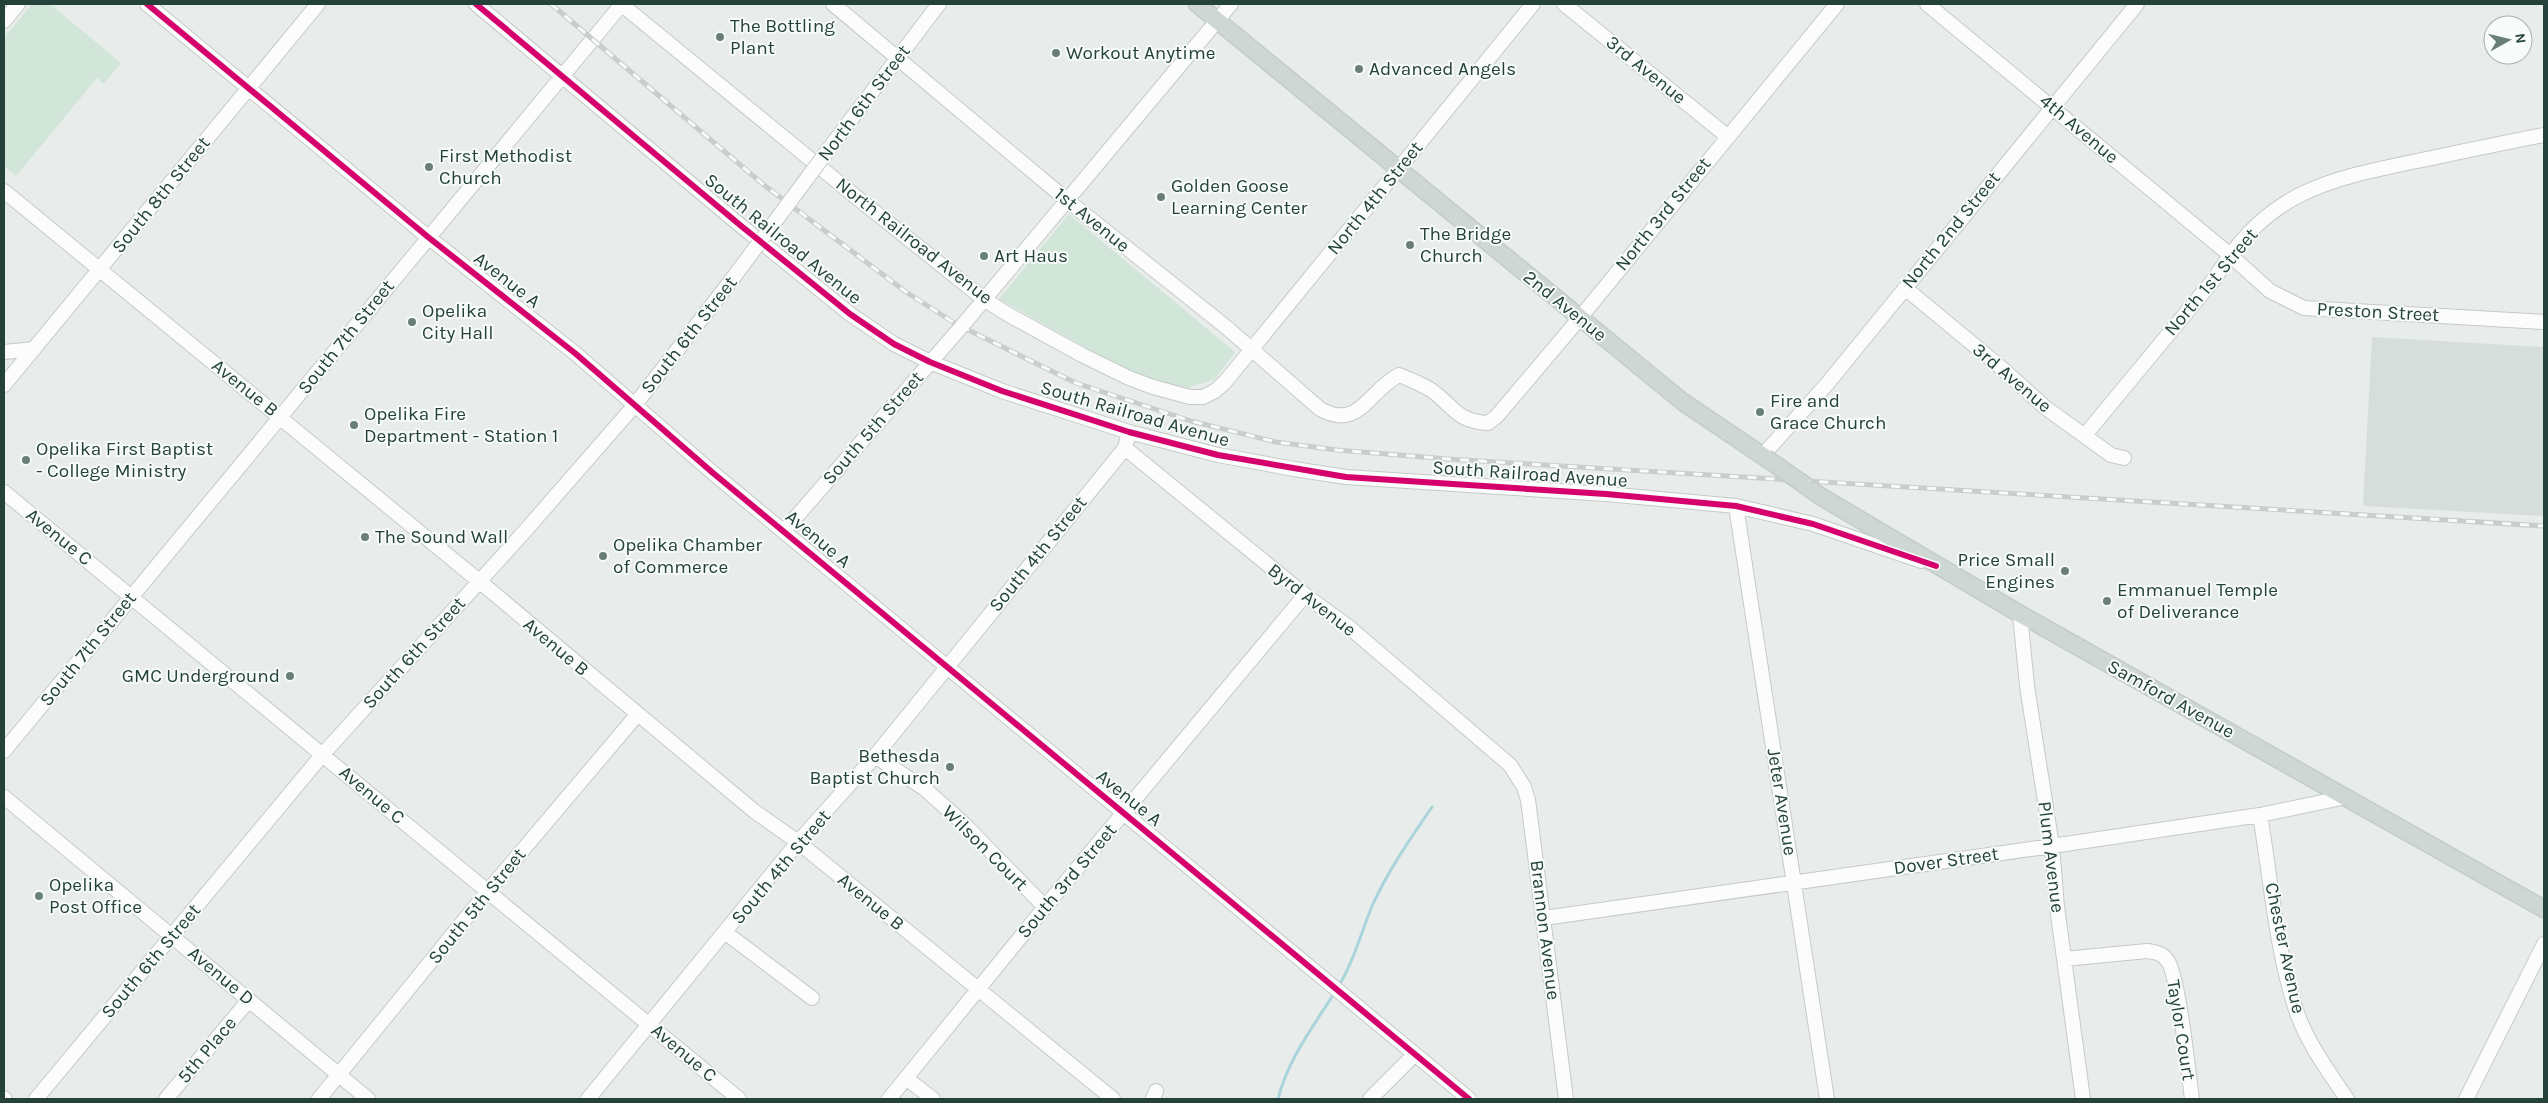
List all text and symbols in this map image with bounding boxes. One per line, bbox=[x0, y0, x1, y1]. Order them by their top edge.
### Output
place label: The Bottling Plant bbox=[730, 15, 835, 59]
north arrow bbox=[2483, 15, 2533, 65]
marker: The Bottling Plant bbox=[714, 31, 726, 43]
street label: 3rd Avenue bbox=[1602, 31, 1690, 109]
text: N bbox=[2511, 32, 2529, 44]
street label: North 6th Street bbox=[813, 41, 915, 165]
place label: Workout Anytime bbox=[1066, 42, 1215, 64]
marker: Workout Anytime bbox=[1050, 47, 1062, 59]
place label: Advanced Angels bbox=[1369, 58, 1516, 80]
marker: Advanced Angels bbox=[1353, 63, 1365, 75]
street label: 4th Avenue bbox=[2035, 90, 2123, 168]
street label: South 8th Street bbox=[107, 132, 215, 258]
street label: North 4th Street bbox=[1323, 137, 1427, 259]
place label: First Methodist Church bbox=[439, 145, 572, 189]
street label: North 3rd Street bbox=[1611, 153, 1715, 275]
marker: First Methodist Church bbox=[423, 161, 435, 173]
street label: North 2nd Street bbox=[1897, 167, 2005, 293]
street label: South Railroad Avenue bbox=[700, 169, 866, 309]
street label: North Railroad Avenue bbox=[831, 173, 997, 309]
place label: Golden Goose Learning Center bbox=[1171, 175, 1308, 219]
street label: 1st Avenue bbox=[1050, 183, 1134, 257]
marker: Golden Goose Learning Center bbox=[1155, 191, 1167, 203]
place label: The Bridge Church bbox=[1420, 223, 1511, 267]
street label: North 1st Street bbox=[2160, 224, 2262, 340]
marker: The Bridge Church bbox=[1404, 239, 1416, 251]
place label: Art Haus bbox=[994, 245, 1068, 267]
street label: Avenue A bbox=[470, 247, 545, 313]
marker: Art Haus bbox=[978, 250, 990, 262]
street label: 2nd Avenue bbox=[1519, 266, 1611, 346]
street label: South 6th Street bbox=[636, 272, 742, 398]
street label: South 7th Street bbox=[293, 275, 399, 399]
street label: Preston Street bbox=[2316, 298, 2440, 326]
place label: Opelika City Hall bbox=[422, 300, 494, 344]
marker: Opelika City Hall bbox=[406, 316, 418, 328]
street label: 3rd Avenue bbox=[1968, 339, 2056, 417]
street label: Avenue B bbox=[207, 355, 283, 421]
street label: South 5th Street bbox=[818, 367, 928, 489]
street label: South Railroad Avenue bbox=[1038, 376, 1232, 452]
place label: Fire and Grace Church bbox=[1770, 390, 1886, 434]
place label: Opelika Fire Department - Station 1 bbox=[364, 403, 558, 447]
marker: Fire and Grace Church bbox=[1754, 406, 1766, 418]
marker: Opelika Fire Department - Station 1 bbox=[348, 419, 360, 431]
place label: Opelika First Baptist - College Ministry bbox=[36, 438, 213, 482]
marker: Opelika First Baptist - College Ministry bbox=[20, 454, 32, 466]
street label: South Railroad Avenue bbox=[1432, 456, 1628, 492]
street label: South 4th Street bbox=[985, 492, 1091, 616]
street label: Avenue C bbox=[21, 504, 97, 570]
street label: Avenue A bbox=[781, 506, 855, 573]
place label: The Sound Wall bbox=[375, 526, 508, 548]
marker: The Sound Wall bbox=[359, 531, 371, 543]
place label: Opelika Chamber of Commerce bbox=[613, 534, 762, 578]
place label: Price Small Engines bbox=[1958, 549, 2055, 593]
marker: Opelika Chamber of Commerce bbox=[597, 550, 609, 562]
street label: Byrd Avenue bbox=[1264, 559, 1360, 641]
marker: Price Small Engines bbox=[2059, 565, 2071, 577]
place label: Emmanuel Temple of Deliverance bbox=[2117, 579, 2278, 623]
street label: South 7th Street bbox=[35, 587, 141, 711]
street label: South 6th Street bbox=[358, 593, 470, 713]
marker: Emmanuel Temple of Deliverance bbox=[2101, 595, 2113, 607]
street label: Avenue B bbox=[519, 613, 593, 681]
street label: Samford Avenue bbox=[2104, 655, 2238, 743]
place label: GMC Underground bbox=[122, 665, 280, 687]
marker: GMC Underground bbox=[284, 670, 296, 682]
place label: Bethesda Baptist Church bbox=[809, 745, 940, 789]
street label: Jeter Avenue bbox=[1763, 747, 1801, 857]
street label: Avenue C bbox=[335, 761, 409, 829]
marker: Bethesda Baptist Church bbox=[944, 761, 956, 773]
street label: Avenue A bbox=[1092, 765, 1166, 831]
street label: Plum Avenue bbox=[2033, 800, 2069, 914]
street label: Wilson Court bbox=[938, 801, 1032, 895]
street label: South 4th Street bbox=[727, 805, 835, 929]
street label: South 3rd Street bbox=[1013, 819, 1121, 943]
street label: Dover Street bbox=[1892, 843, 2000, 879]
street label: South 5th Street bbox=[424, 844, 530, 968]
street label: Brannon Avenue bbox=[1525, 859, 1565, 1001]
street label: Avenue B bbox=[833, 869, 909, 935]
place label: Opelika Post Office bbox=[49, 874, 142, 918]
street label: Chester Avenue bbox=[2260, 880, 2310, 1016]
marker: Opelika Post Office bbox=[33, 890, 45, 902]
street label: South 6th Street bbox=[97, 899, 205, 1023]
street label: Avenue D bbox=[183, 942, 259, 1010]
street label: Taylor Court bbox=[2162, 978, 2200, 1082]
street label: 5th Place bbox=[173, 1012, 241, 1088]
street label: Avenue C bbox=[647, 1019, 721, 1087]

